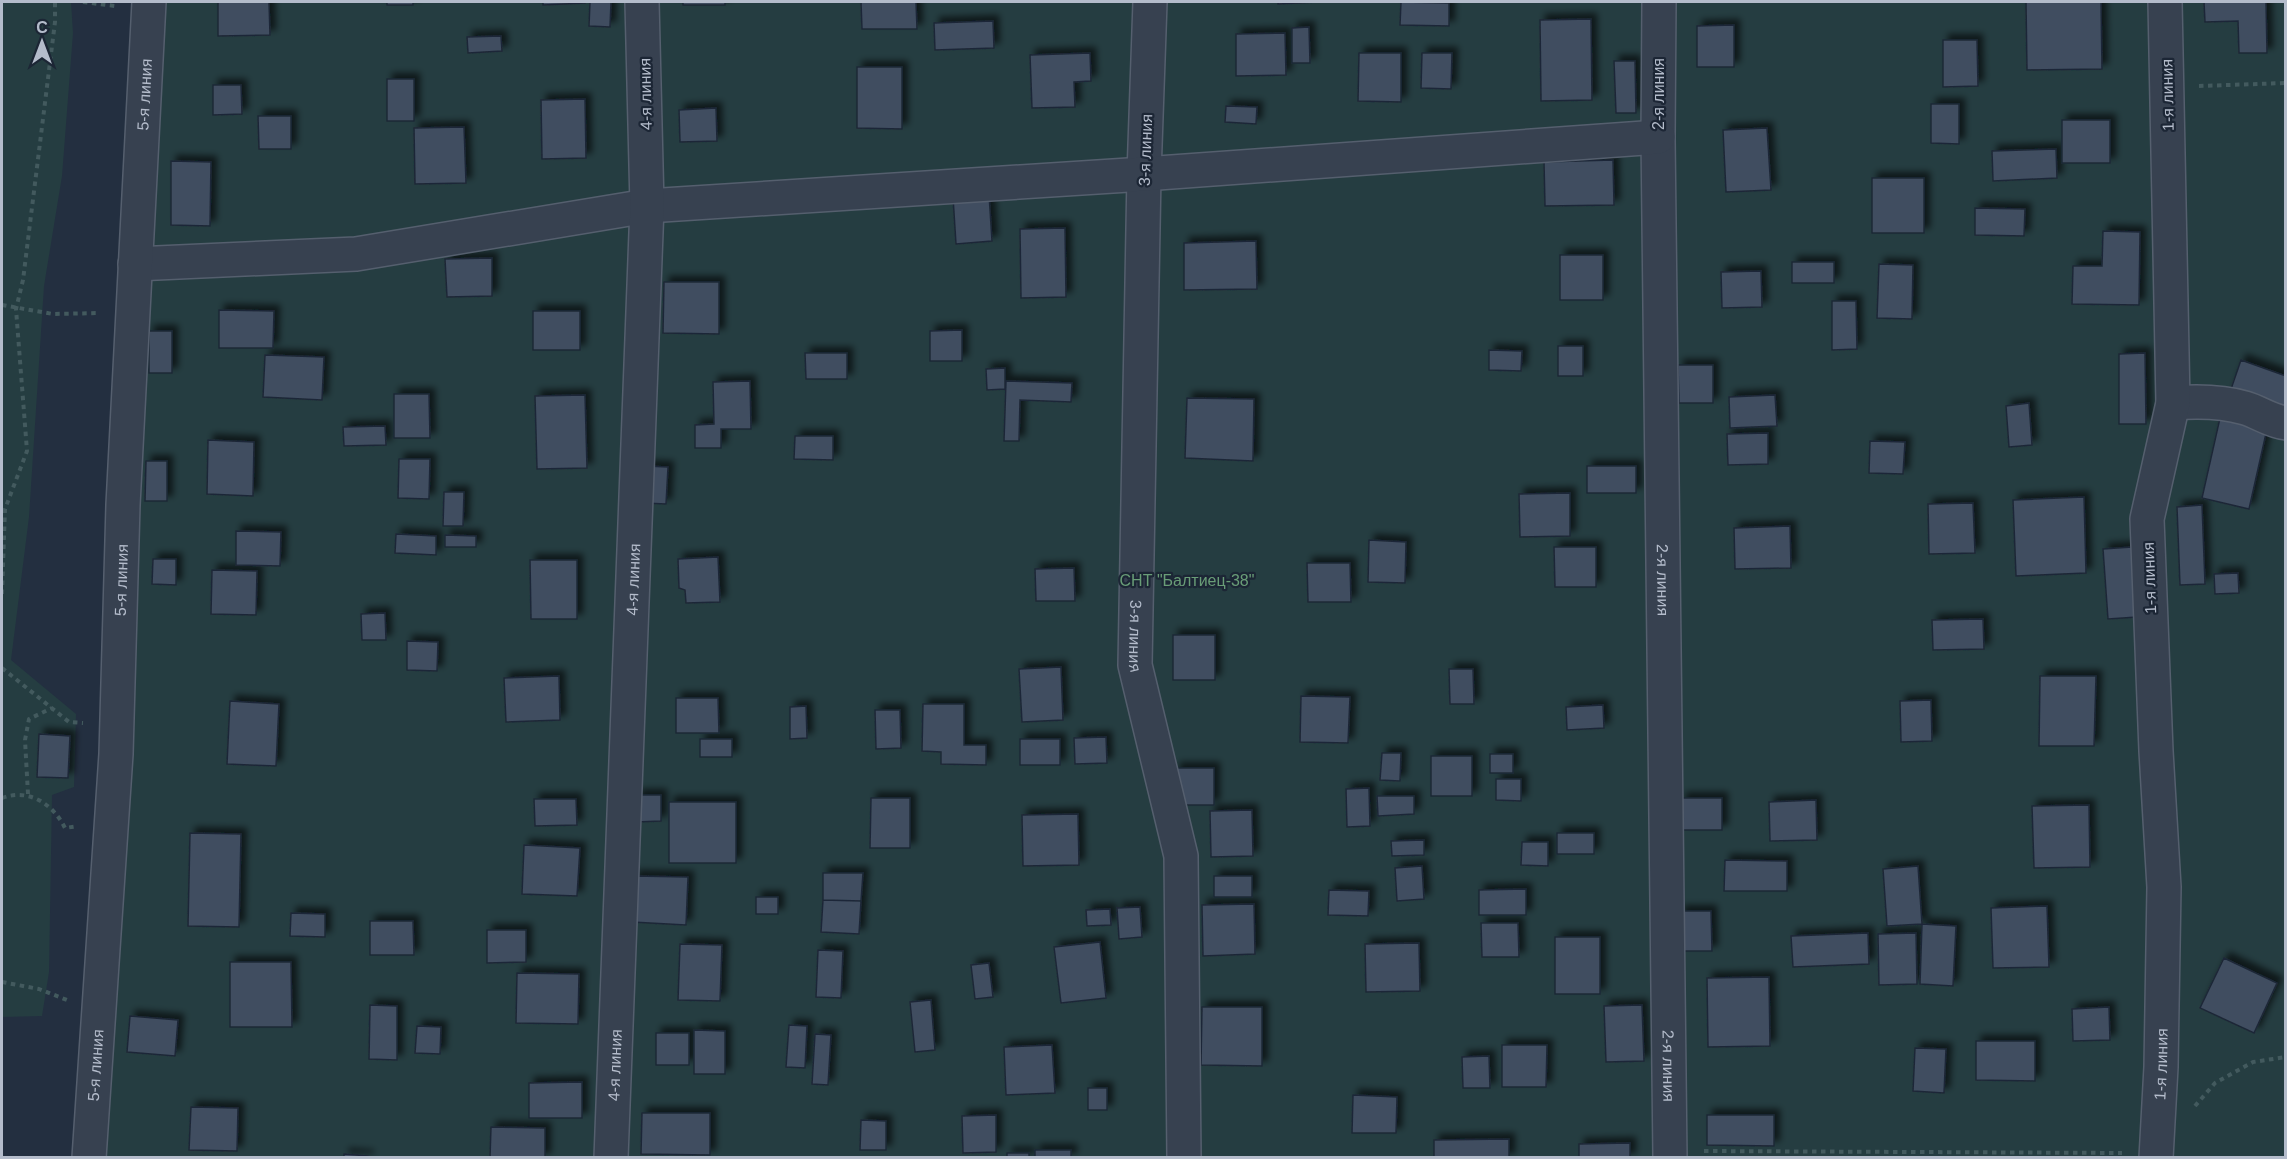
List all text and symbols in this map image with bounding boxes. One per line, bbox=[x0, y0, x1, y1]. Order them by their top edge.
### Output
north arrow bbox=[12, 12, 72, 72]
text: С bbox=[36, 19, 48, 36]
street label: 5-я линия bbox=[134, 58, 155, 131]
street label: 4-я линия bbox=[636, 58, 655, 130]
street label: 2-я линия bbox=[1650, 58, 1667, 130]
street label: 1-я линия bbox=[2158, 59, 2177, 131]
street label: 3-я линия bbox=[1136, 114, 1155, 186]
street label: 1-я линия bbox=[2140, 542, 2159, 614]
street label: 4-я линия bbox=[624, 543, 643, 616]
street label: 5-я линия bbox=[112, 544, 131, 616]
street label: 2-я линия bbox=[1654, 544, 1672, 616]
park label: СНТ "Балтиец-38" bbox=[1120, 572, 1254, 589]
street label: 3-я линия bbox=[1126, 600, 1144, 674]
street label: 1-я линия bbox=[2151, 1028, 2171, 1101]
street label: 5-я линия bbox=[85, 1029, 107, 1102]
street label: 4-я линия bbox=[605, 1029, 625, 1101]
street label: 2-я линия bbox=[1659, 1030, 1677, 1102]

